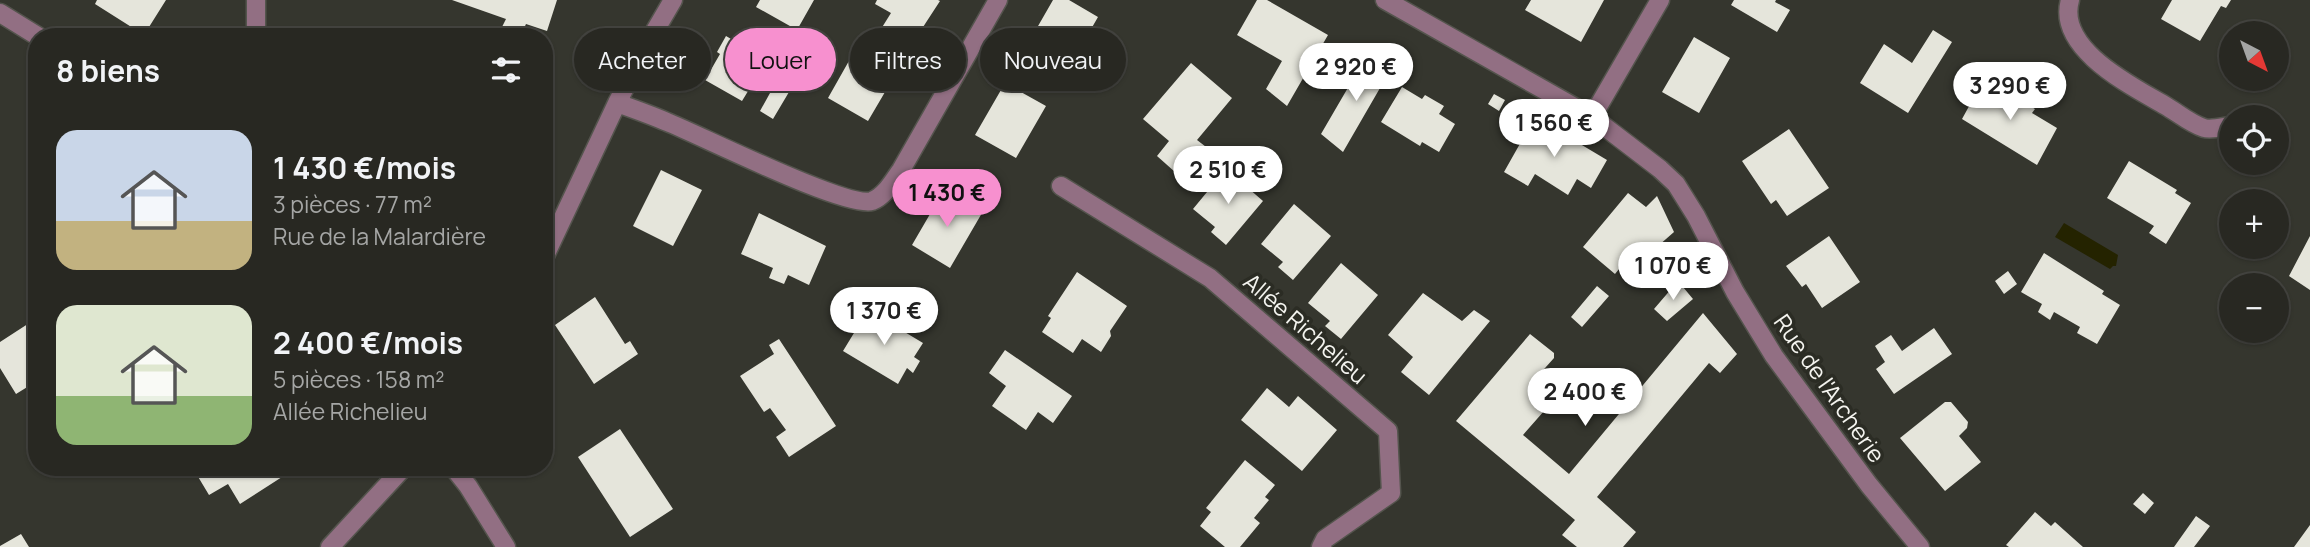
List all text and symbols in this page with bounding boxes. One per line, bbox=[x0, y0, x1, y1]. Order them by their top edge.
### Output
north arrow bbox=[2219, 21, 2289, 91]
map controls bbox=[2219, 21, 2289, 343]
chip: Acheter bbox=[574, 28, 711, 91]
chip: Louer bbox=[725, 28, 836, 91]
chip: Filtres bbox=[850, 28, 966, 91]
chip: Nouveau bbox=[980, 28, 1126, 91]
pin: 2 920 € bbox=[1291, 43, 1421, 103]
text: 8 biens bbox=[56, 50, 160, 91]
text: 2 920 € bbox=[1315, 50, 1397, 82]
icon: filters bbox=[487, 51, 525, 89]
pin: 3 290 € bbox=[1945, 62, 2075, 122]
text: 3 290 € bbox=[1969, 69, 2051, 101]
pin: 1 560 € bbox=[1489, 100, 1619, 159]
button: locate bbox=[2219, 105, 2289, 175]
text: 1 560 € bbox=[1515, 106, 1593, 138]
pin: 2 510 € bbox=[1163, 146, 1293, 206]
text: 1 430 €/mois bbox=[273, 147, 456, 188]
text: 2 510 € bbox=[1189, 153, 1267, 185]
icon: home bbox=[112, 158, 196, 242]
pin: 1 430 € bbox=[882, 170, 1012, 229]
text: 1 430 € bbox=[908, 176, 986, 208]
text: 3 pièces · 77 m² bbox=[273, 188, 432, 220]
button: + bbox=[2219, 189, 2289, 259]
text: Rue de la Malardière bbox=[273, 220, 486, 252]
pin: 1 070 € bbox=[1608, 243, 1738, 302]
text: 1 070 € bbox=[1634, 249, 1712, 281]
street label: Allée Richelieu bbox=[1237, 265, 1375, 391]
button: − bbox=[2219, 273, 2289, 343]
pin: 1 370 € bbox=[819, 288, 949, 347]
text: 1 370 € bbox=[846, 294, 922, 326]
street label: Rue de l'Archerie bbox=[1767, 307, 1893, 469]
text: 2 400 €/mois bbox=[273, 322, 463, 363]
icon: home bbox=[112, 333, 196, 417]
text: 5 pièces · 158 m² bbox=[273, 363, 445, 395]
pin: 2 400 € bbox=[1520, 368, 1650, 428]
text: 2 400 € bbox=[1544, 375, 1626, 407]
text: Allée Richelieu bbox=[273, 395, 427, 427]

